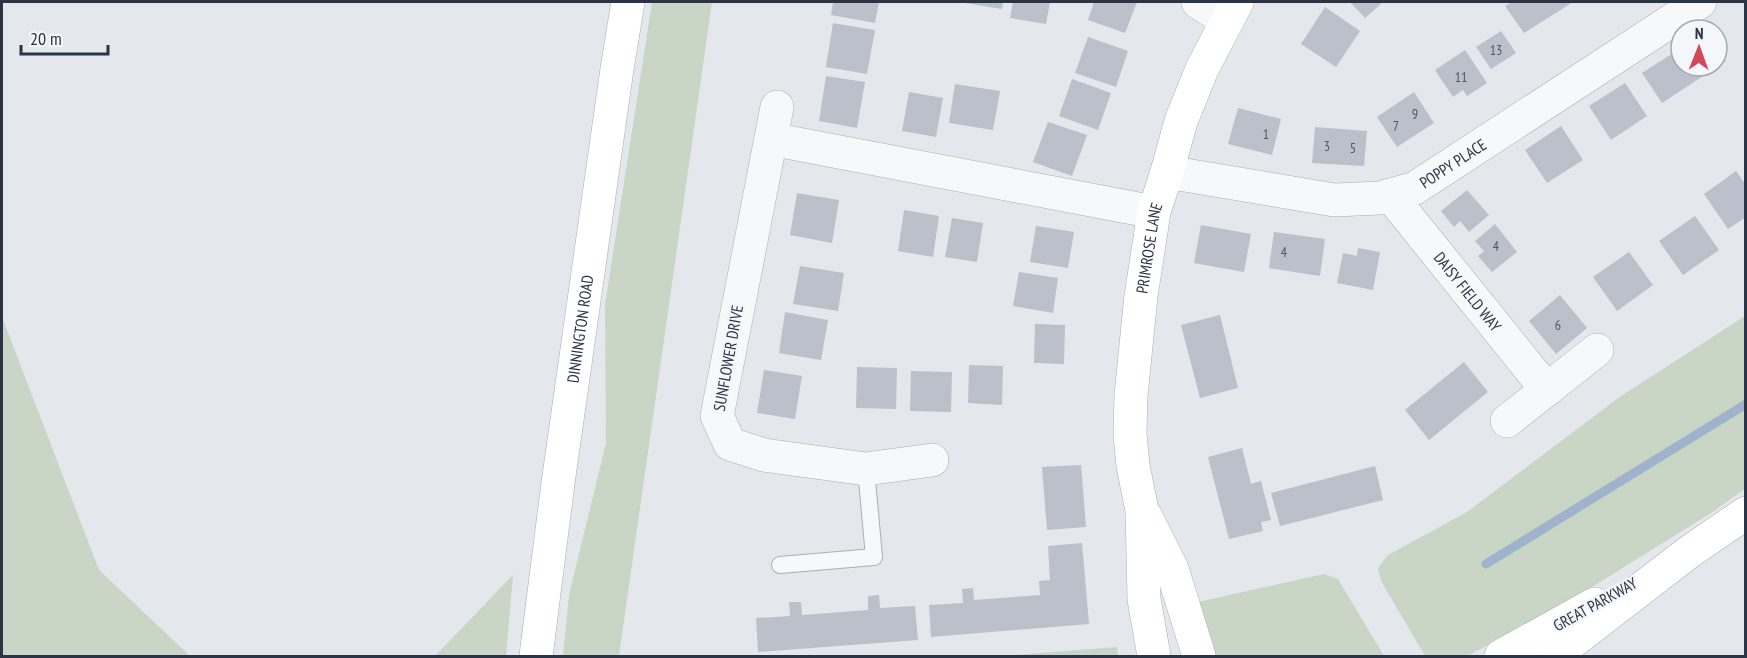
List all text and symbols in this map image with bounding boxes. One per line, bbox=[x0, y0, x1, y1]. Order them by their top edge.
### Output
scale bar bbox=[21, 18, 108, 56]
north arrow bbox=[1669, 18, 1729, 78]
text: N bbox=[1695, 23, 1704, 43]
text: 20 m bbox=[30, 27, 62, 50]
house number: 13 bbox=[1490, 41, 1502, 59]
house number: 11 bbox=[1455, 68, 1467, 86]
house number: 9 bbox=[1412, 105, 1418, 123]
house number: 7 bbox=[1393, 117, 1399, 135]
house number: 1 bbox=[1263, 125, 1269, 143]
street label: POPPY PLACE bbox=[1416, 134, 1490, 192]
house number: 3 bbox=[1324, 137, 1330, 155]
house number: 5 bbox=[1350, 139, 1356, 157]
street label: PRIMROSE LANE bbox=[1132, 200, 1166, 295]
house number: 4 bbox=[1493, 237, 1500, 255]
house number: 4 bbox=[1281, 243, 1288, 261]
street label: DAISY FIELD WAY bbox=[1430, 248, 1506, 336]
street label: DINNINGTON ROAD bbox=[562, 274, 598, 384]
street label: SUNFLOWER DRIVE bbox=[709, 303, 747, 413]
house number: 6 bbox=[1555, 316, 1561, 334]
street label: GREAT PARKWAY bbox=[1550, 572, 1641, 635]

